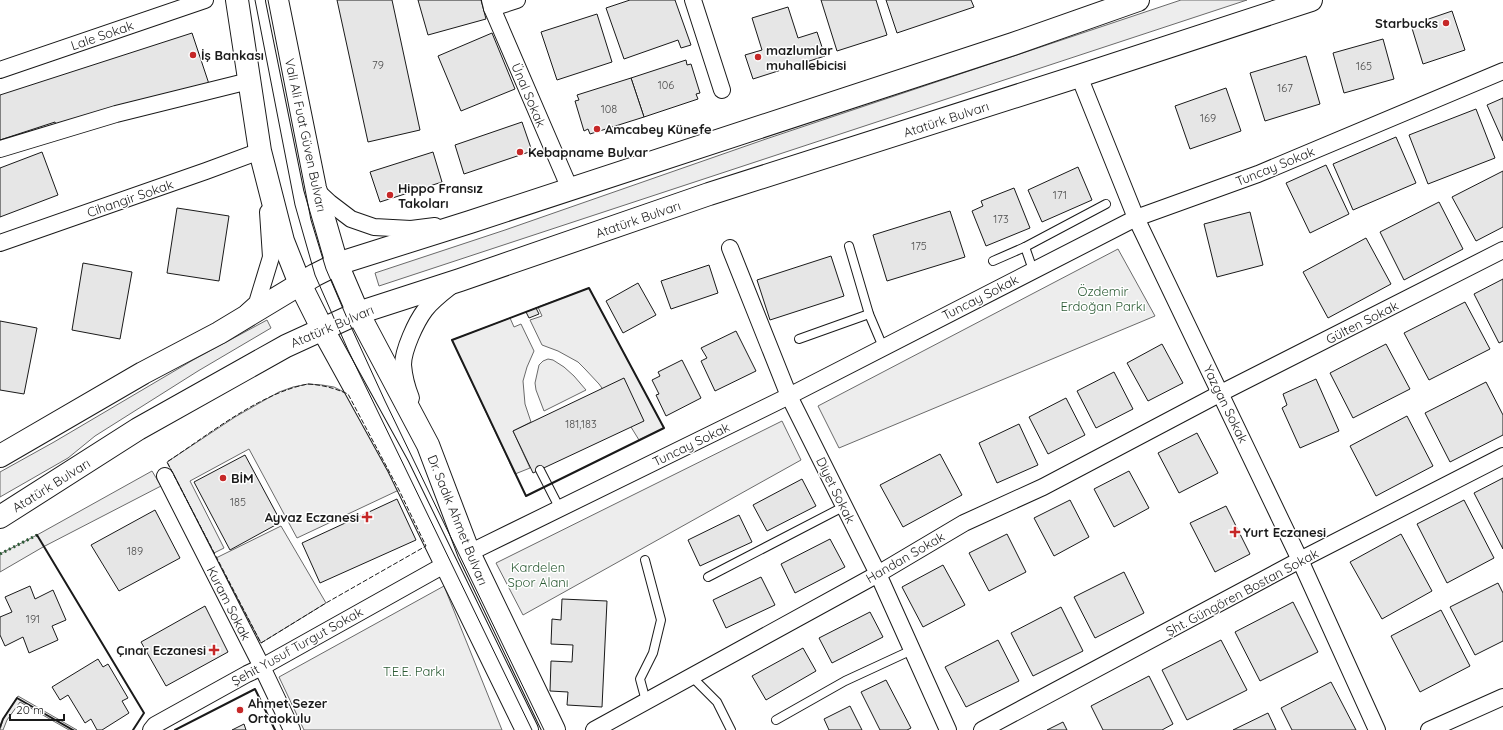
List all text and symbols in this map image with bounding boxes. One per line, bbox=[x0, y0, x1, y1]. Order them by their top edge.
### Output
place label: Starbucks bbox=[1375, 15, 1438, 31]
street label: Lale Sokak bbox=[68, 17, 136, 53]
marker: Starbucks bbox=[1441, 18, 1451, 28]
place label: mazlumlar muhallebicisi bbox=[766, 42, 846, 73]
place label: İş Bankası bbox=[201, 47, 264, 63]
marker: İş Bankası bbox=[188, 50, 198, 60]
marker: mazlumlar muhallebicisi bbox=[753, 52, 763, 62]
street label: Vali Ali Fuat Güven Bulvarı bbox=[282, 57, 330, 213]
house number: 79 bbox=[372, 58, 384, 72]
house number: 165 bbox=[1356, 59, 1372, 73]
street label: Ünal Sokak bbox=[508, 61, 550, 130]
house number: 106 bbox=[658, 78, 674, 92]
house number: 167 bbox=[1277, 81, 1293, 95]
street label: Atatürk Bulvarı bbox=[901, 98, 991, 140]
house number: 108 bbox=[601, 102, 617, 116]
house number: 169 bbox=[1200, 111, 1216, 125]
place label: Amcabey Künefe bbox=[605, 121, 712, 137]
marker: Amcabey Künefe bbox=[592, 124, 602, 134]
street label: Tuncay Sokak bbox=[1233, 143, 1317, 189]
place label: Kebapname Bulvar bbox=[528, 144, 648, 160]
marker: Kebapname Bulvar bbox=[515, 147, 525, 157]
street label: Cihangir Sokak bbox=[85, 176, 175, 220]
place label: Hippo Fransız Takoları bbox=[398, 180, 483, 211]
house number: 171 bbox=[1053, 188, 1067, 202]
marker: Hippo Fransız Takoları bbox=[385, 190, 395, 200]
street label: Atatürk Bulvarı bbox=[593, 197, 683, 241]
house number: 173 bbox=[993, 212, 1009, 226]
house number: 175 bbox=[911, 239, 927, 253]
street label: Tuncay Sokak bbox=[939, 271, 1021, 323]
park label: Özdemir Erdoğan Parkı bbox=[1060, 283, 1146, 314]
street label: Gülten Sokak bbox=[1323, 297, 1401, 347]
street label: Atatürk Bulvarı bbox=[288, 301, 376, 351]
street label: Yazgan Sokak bbox=[1200, 362, 1252, 446]
house number: 181,183 bbox=[565, 417, 597, 431]
street label: Tuncay Sokak bbox=[650, 418, 732, 470]
street label: Dr. Sadık Ahmet Bulvarı bbox=[425, 452, 491, 588]
street label: Diyet Sokak bbox=[813, 454, 859, 526]
street label: Atatürk Bulvarı bbox=[9, 455, 93, 515]
place label: BİM bbox=[231, 470, 254, 486]
marker: BİM bbox=[218, 473, 228, 483]
house number: 185 bbox=[230, 495, 246, 509]
place label: Ayvaz Eczanesi bbox=[265, 509, 359, 525]
marker: Ayvaz Eczanesi bbox=[362, 512, 372, 522]
place label: Yurt Eczanesi bbox=[1243, 524, 1326, 540]
marker: Yurt Eczanesi bbox=[1230, 527, 1240, 537]
street label: Handan Sokak bbox=[863, 528, 947, 586]
house number: 189 bbox=[127, 544, 143, 558]
street label: Şht. Güngören Bostan Sokak bbox=[1163, 545, 1321, 639]
park label: Kardelen Spor Alanı bbox=[507, 559, 569, 590]
street label: Kuram Sokak bbox=[203, 563, 255, 643]
street label: Şehit Yusuf Turgut Sokak bbox=[229, 603, 365, 689]
house number: 191 bbox=[26, 612, 40, 626]
place label: Çınar Eczanesi bbox=[116, 642, 206, 658]
marker: Çınar Eczanesi bbox=[209, 645, 219, 655]
park label: T.E.E. Parkı bbox=[383, 663, 445, 679]
place label: Ahmet Sezer Ortaokulu bbox=[248, 695, 328, 726]
scale bar bbox=[10, 696, 64, 722]
text: 20 m bbox=[16, 702, 44, 717]
marker: Ahmet Sezer Ortaokulu bbox=[235, 705, 245, 715]

